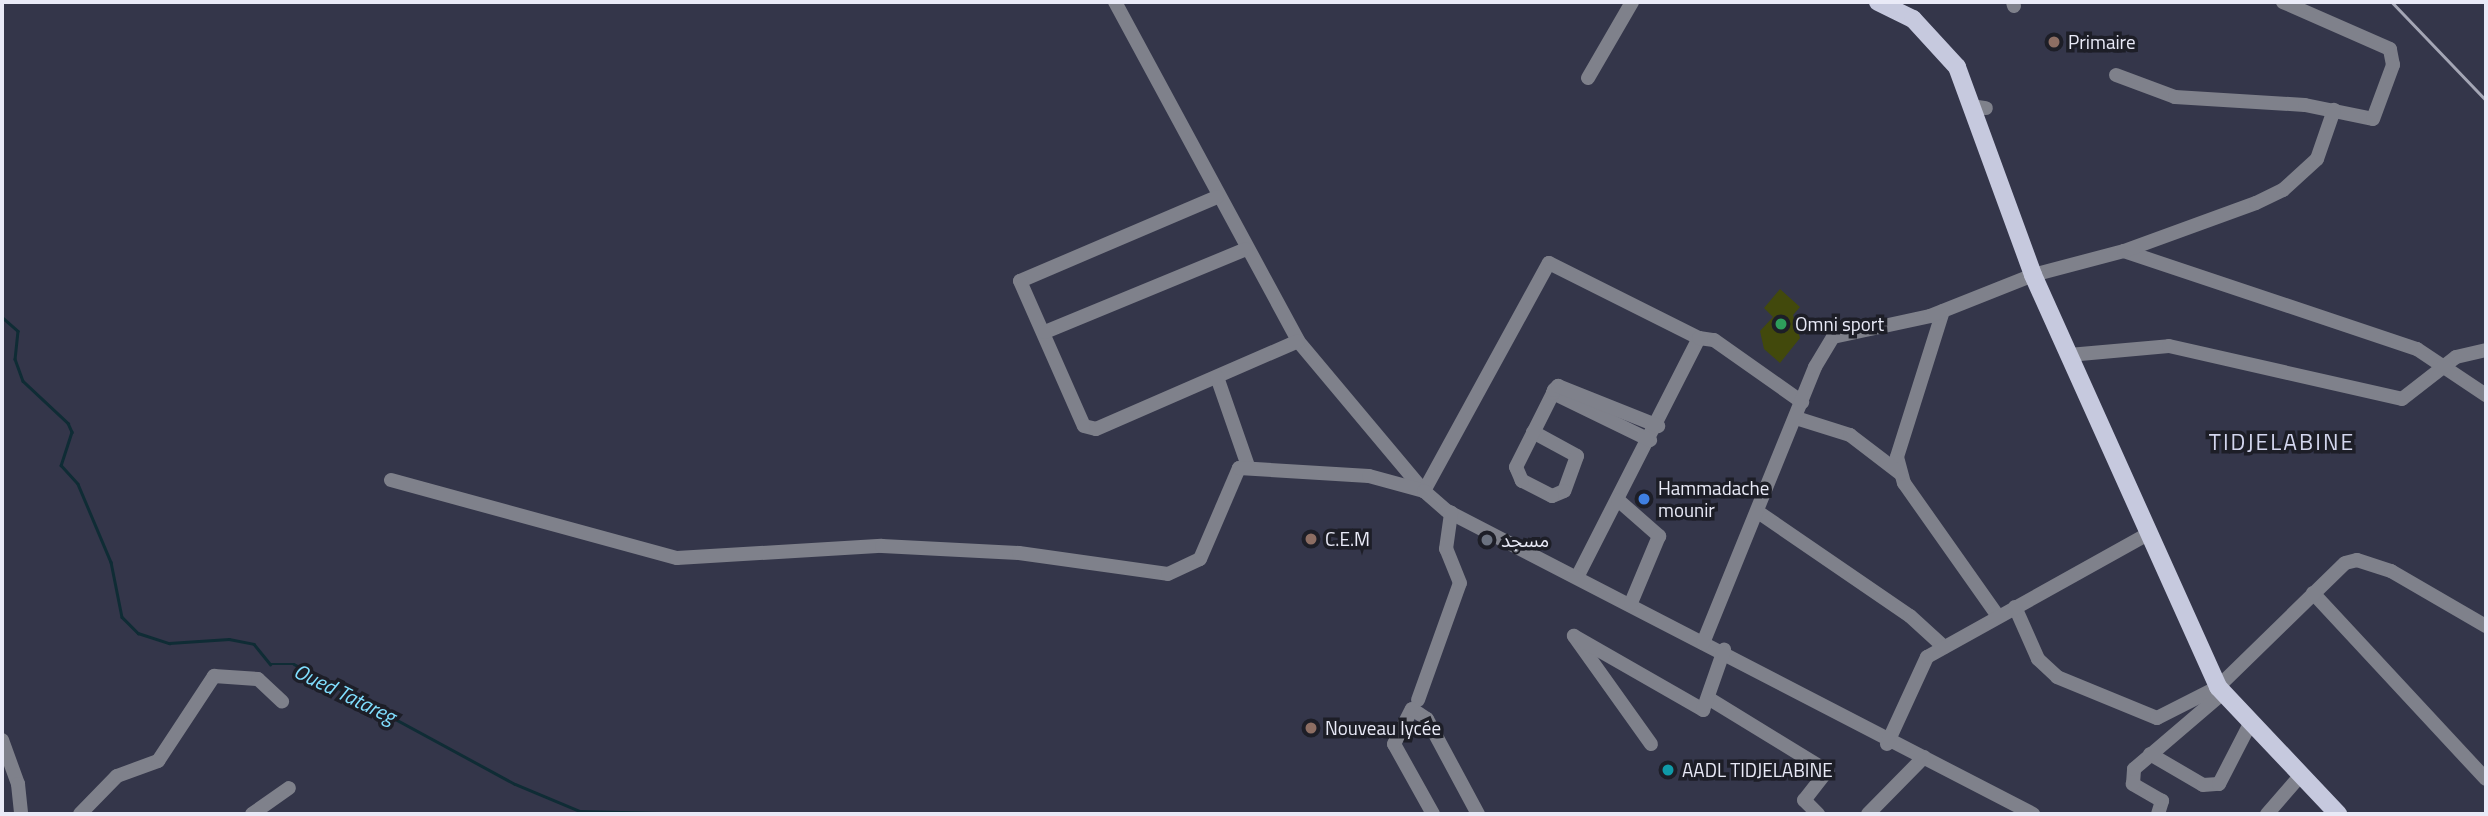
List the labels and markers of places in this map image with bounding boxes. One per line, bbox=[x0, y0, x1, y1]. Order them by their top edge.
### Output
place label: Primaire bbox=[2068, 31, 2136, 53]
marker: Primaire bbox=[2046, 34, 2062, 50]
place label: Omni sport bbox=[1795, 313, 1884, 335]
marker: Omni sport bbox=[1773, 316, 1789, 332]
place label: Hammadache mounir bbox=[1658, 477, 1769, 521]
marker: Hammadache mounir bbox=[1636, 491, 1652, 507]
place label: C.E.M bbox=[1325, 528, 1370, 550]
place label: مسجد bbox=[1501, 529, 1549, 551]
marker: C.E.M bbox=[1303, 531, 1319, 547]
marker: مسجد bbox=[1479, 532, 1495, 548]
place label: Nouveau lycée bbox=[1325, 717, 1441, 739]
marker: Nouveau lycée bbox=[1303, 720, 1319, 736]
place label: AADL TIDJELABINE bbox=[1682, 759, 1833, 781]
marker: AADL TIDJELABINE bbox=[1660, 762, 1676, 778]

